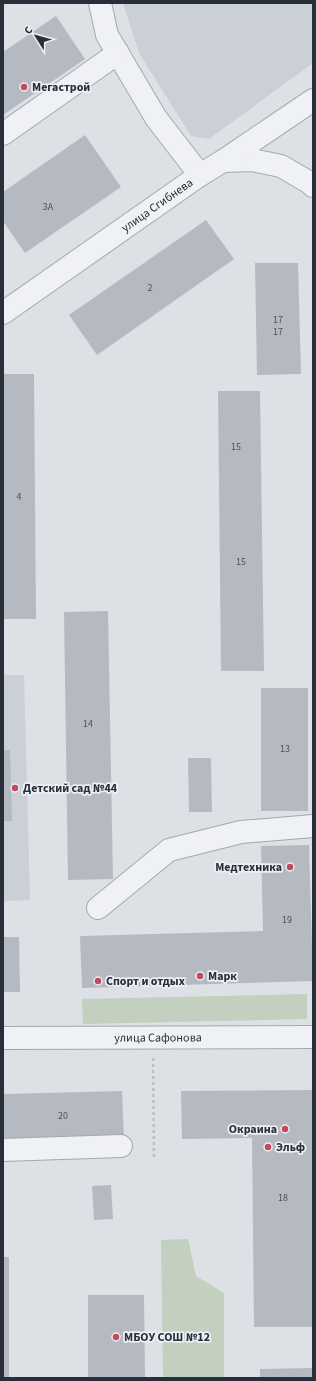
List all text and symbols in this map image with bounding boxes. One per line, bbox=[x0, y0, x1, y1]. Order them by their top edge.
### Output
north arrow bbox=[16, 16, 56, 56]
text: С bbox=[20, 23, 37, 37]
place label: Мегастрой bbox=[32, 79, 90, 96]
marker: Мегастрой bbox=[19, 82, 29, 92]
street label: улица Сгибнева bbox=[118, 174, 196, 236]
house number: 3А bbox=[43, 200, 54, 214]
house number: 2 bbox=[148, 281, 153, 295]
house number: 17 bbox=[273, 313, 283, 327]
house number: 17 bbox=[273, 325, 283, 339]
house number: 15 bbox=[231, 440, 241, 454]
house number: 4 bbox=[17, 490, 22, 504]
house number: 15 bbox=[236, 555, 246, 569]
house number: 14 bbox=[83, 717, 93, 731]
house number: 13 bbox=[280, 742, 290, 756]
place label: Детский сад №44 bbox=[23, 780, 118, 797]
marker: Детский сад №44 bbox=[10, 783, 20, 793]
place label: Медтехника bbox=[215, 859, 282, 876]
marker: Медтехника bbox=[285, 862, 295, 872]
house number: 19 bbox=[282, 913, 292, 927]
place label: Марк bbox=[208, 968, 237, 985]
marker: Марк bbox=[195, 971, 205, 981]
place label: Спорт и отдых bbox=[106, 973, 185, 990]
marker: Спорт и отдых bbox=[93, 976, 103, 986]
street label: улица Сафонова bbox=[114, 1029, 202, 1046]
house number: 20 bbox=[58, 1109, 68, 1123]
place label: Окраина bbox=[229, 1121, 277, 1138]
marker: Окраина bbox=[280, 1124, 290, 1134]
place label: Эльф bbox=[276, 1139, 305, 1156]
marker: Эльф bbox=[263, 1142, 273, 1152]
house number: 18 bbox=[278, 1191, 288, 1205]
place label: МБОУ СОШ №12 bbox=[124, 1329, 210, 1346]
marker: МБОУ СОШ №12 bbox=[111, 1332, 121, 1342]

